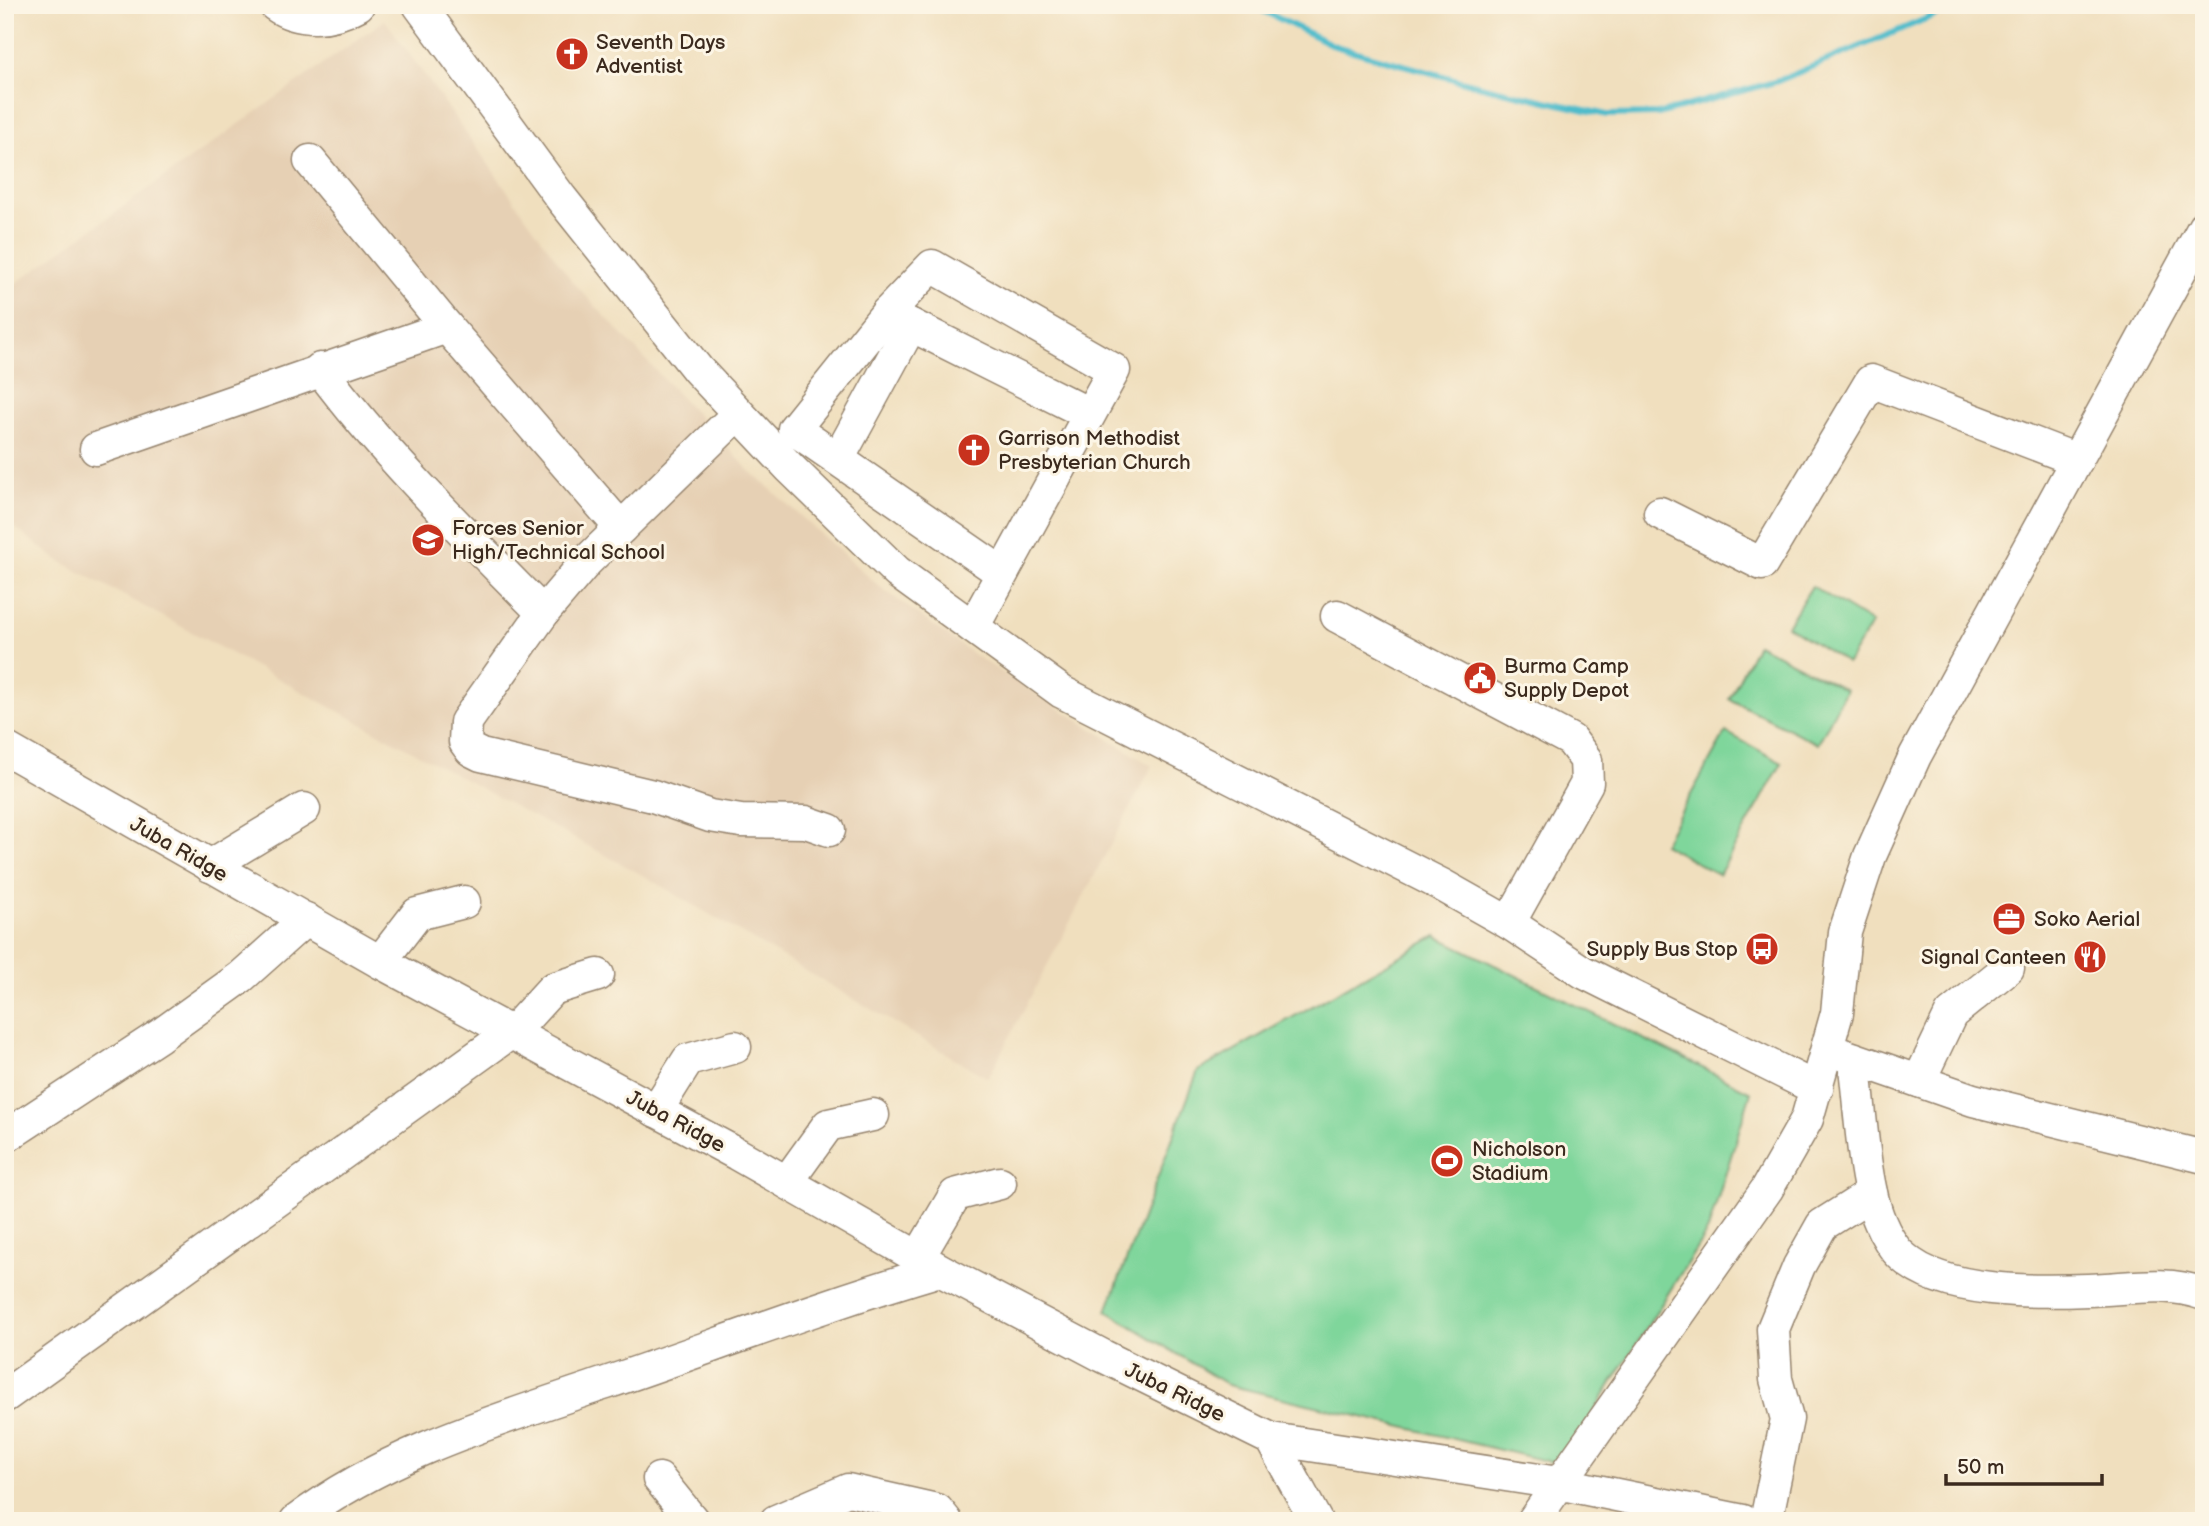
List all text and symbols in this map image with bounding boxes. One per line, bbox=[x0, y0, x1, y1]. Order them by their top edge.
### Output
place label: Seventh Days Adventist bbox=[596, 30, 726, 79]
church icon: Seventh Days Adventist bbox=[553, 35, 591, 73]
place label: Garrison Methodist Presbyterian Church bbox=[998, 426, 1191, 475]
church icon: Garrison Methodist Presbyterian Church bbox=[955, 431, 993, 469]
place label: Forces Senior High/Technical School bbox=[452, 516, 665, 565]
school or university icon: Forces Senior High/Technical School bbox=[409, 521, 447, 559]
place label: Burma Camp Supply Depot bbox=[1504, 654, 1630, 703]
public building icon: Burma Camp Supply Depot bbox=[1461, 659, 1499, 697]
street label: Juba Ridge bbox=[126, 811, 232, 887]
office icon: Soko Aerial bbox=[1990, 900, 2028, 938]
place label: Soko Aerial bbox=[2034, 907, 2140, 932]
bus stop icon: Supply Bus Stop bbox=[1743, 930, 1781, 968]
place label: Supply Bus Stop bbox=[1586, 937, 1738, 962]
restaurant icon: Signal Canteen bbox=[2071, 938, 2109, 976]
place label: Signal Canteen bbox=[1921, 945, 2066, 970]
street label: Juba Ridge bbox=[622, 1085, 730, 1158]
place label: Nicholson Stadium bbox=[1472, 1137, 1566, 1186]
sports icon: Nicholson Stadium bbox=[1428, 1142, 1466, 1180]
street label: Juba Ridge bbox=[1121, 1357, 1229, 1427]
scale bar bbox=[1946, 1442, 2102, 1486]
text: 50 m bbox=[1957, 1455, 2004, 1480]

